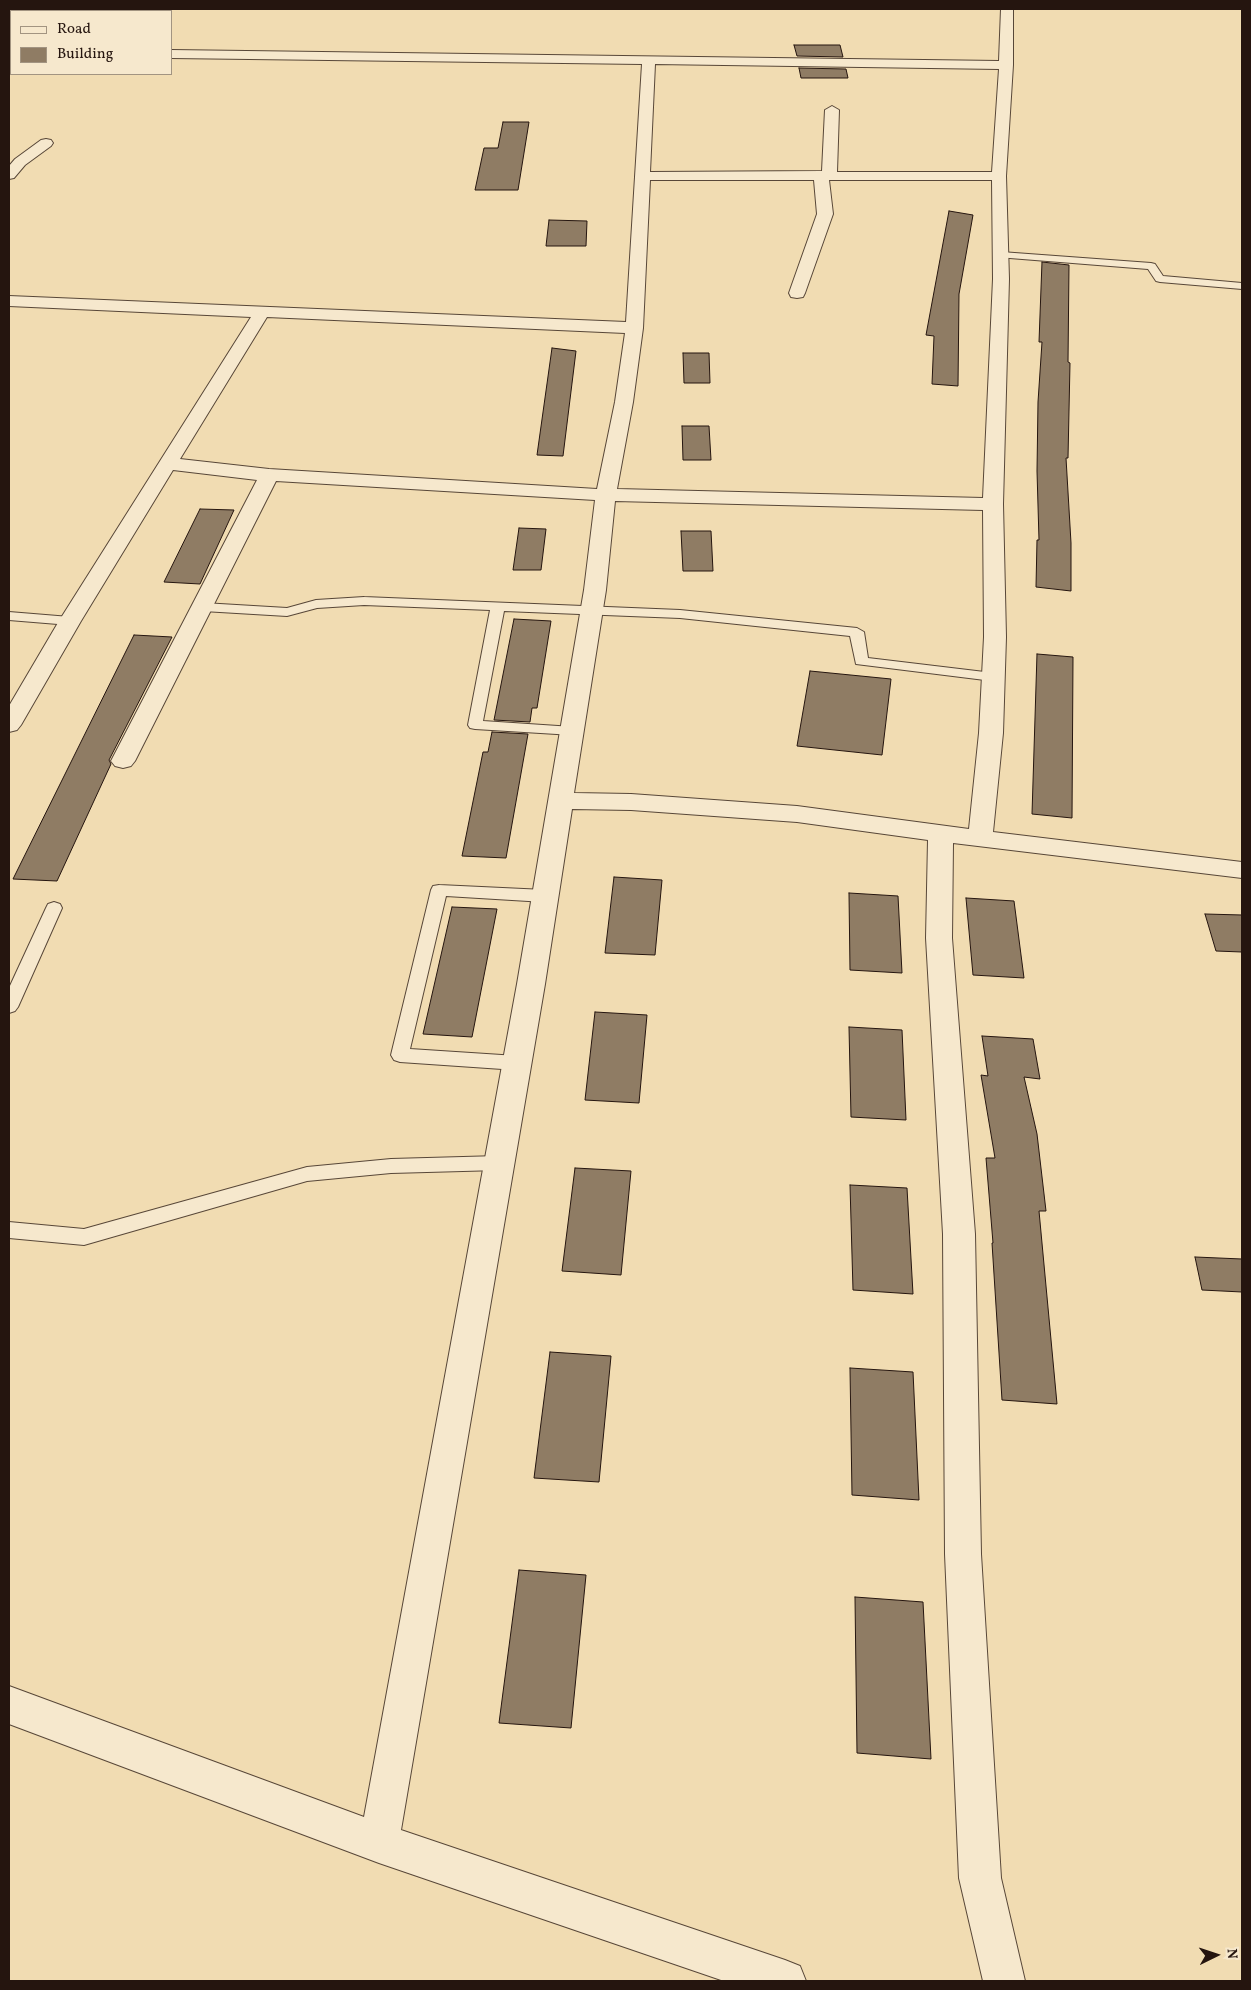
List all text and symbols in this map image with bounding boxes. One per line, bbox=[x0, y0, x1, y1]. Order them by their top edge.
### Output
legend bbox=[10, 10, 172, 75]
text: Road bbox=[57, 19, 91, 40]
text: Building bbox=[57, 44, 113, 65]
north arrow bbox=[1191, 1930, 1241, 1980]
text: N bbox=[1222, 1948, 1241, 1960]

